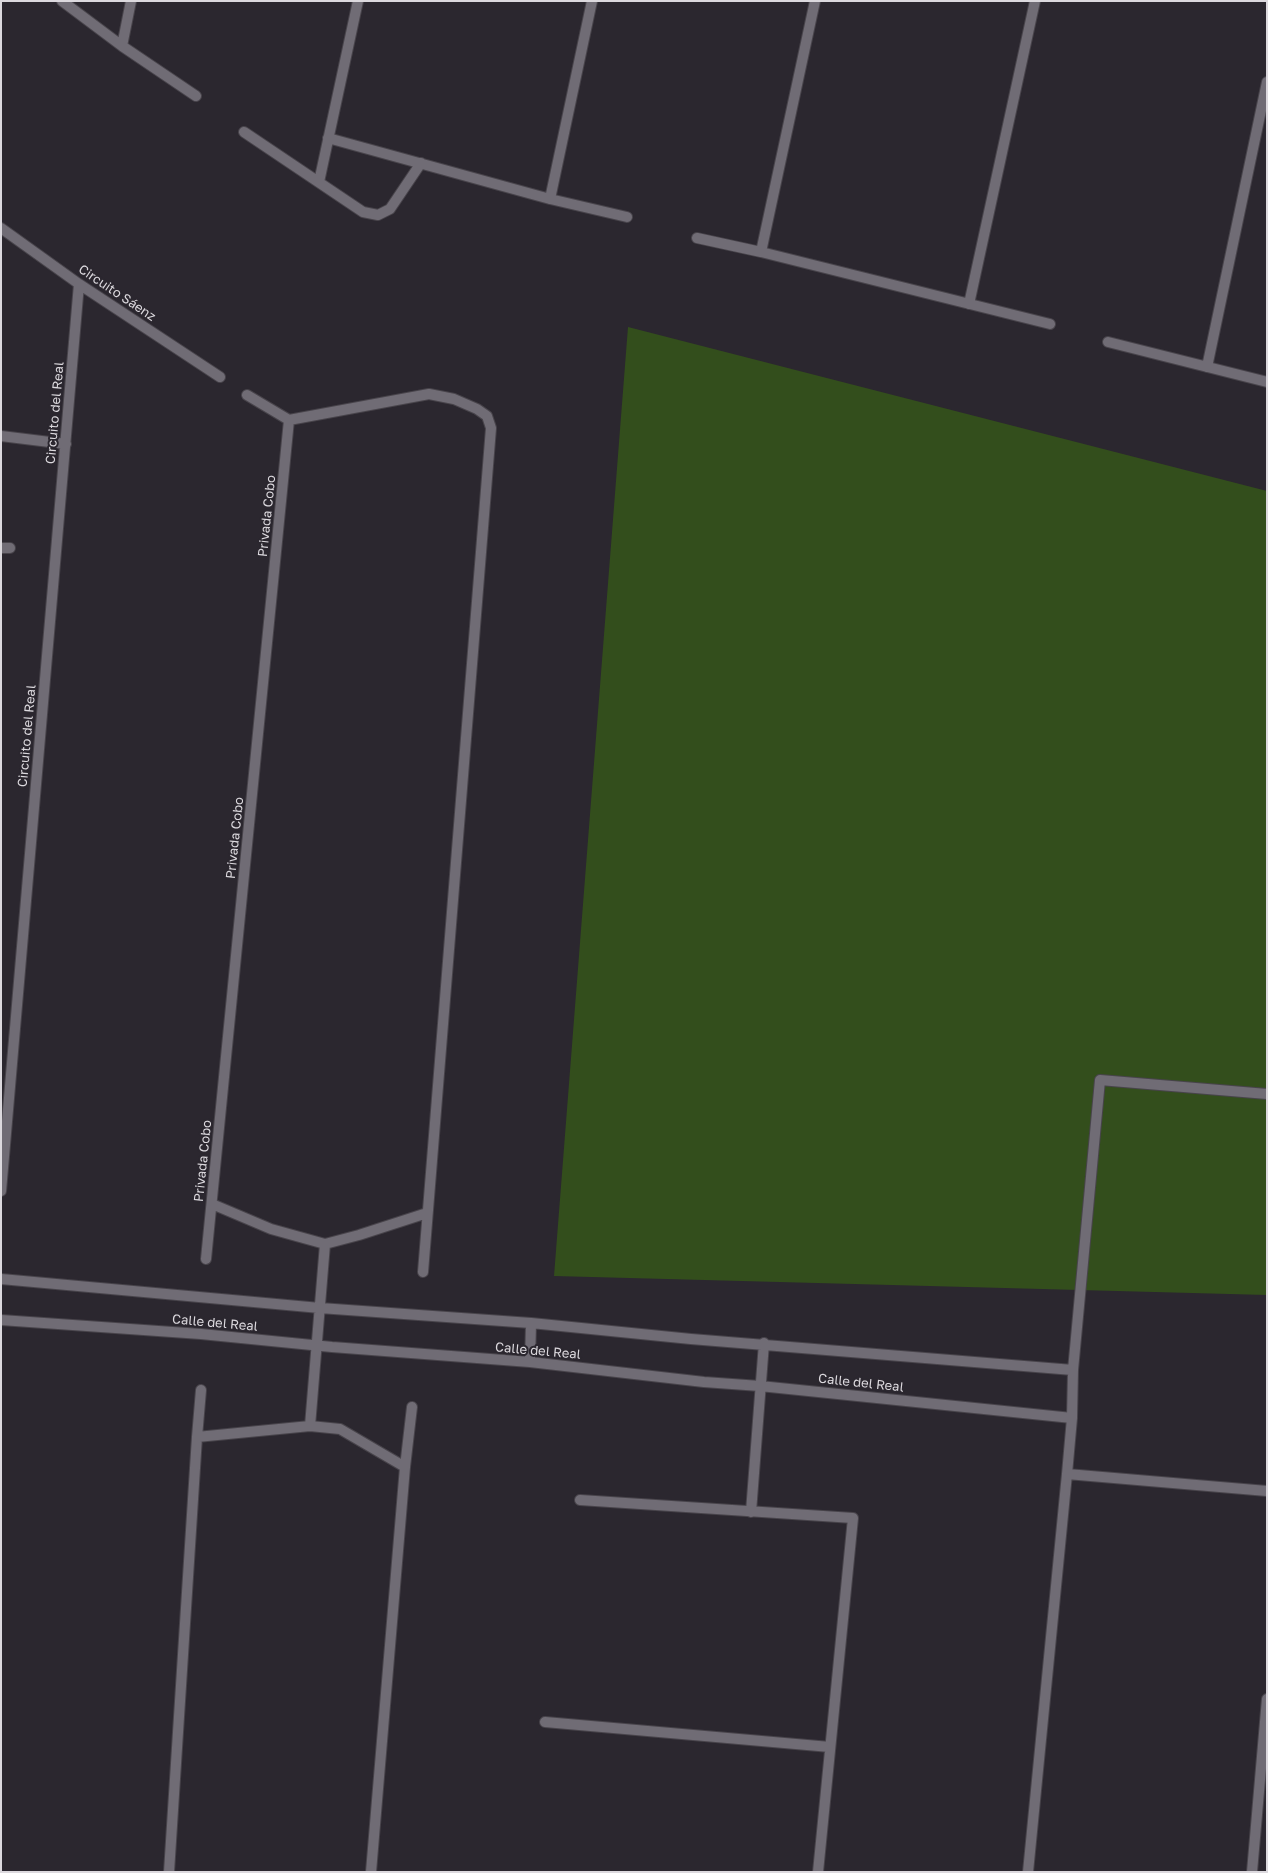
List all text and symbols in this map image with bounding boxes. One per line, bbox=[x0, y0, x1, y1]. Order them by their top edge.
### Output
street label: Circuito Sáenz bbox=[75, 261, 159, 325]
street label: Circuito del Real bbox=[43, 361, 67, 465]
street label: Privada Cobo bbox=[255, 474, 279, 558]
street label: Circuito del Real bbox=[15, 684, 39, 788]
street label: Privada Cobo bbox=[223, 796, 247, 880]
street label: Privada Cobo bbox=[191, 1119, 215, 1203]
street label: Calle del Real bbox=[172, 1311, 258, 1335]
street label: Calle del Real bbox=[495, 1339, 581, 1363]
street label: Calle del Real bbox=[817, 1371, 905, 1395]

